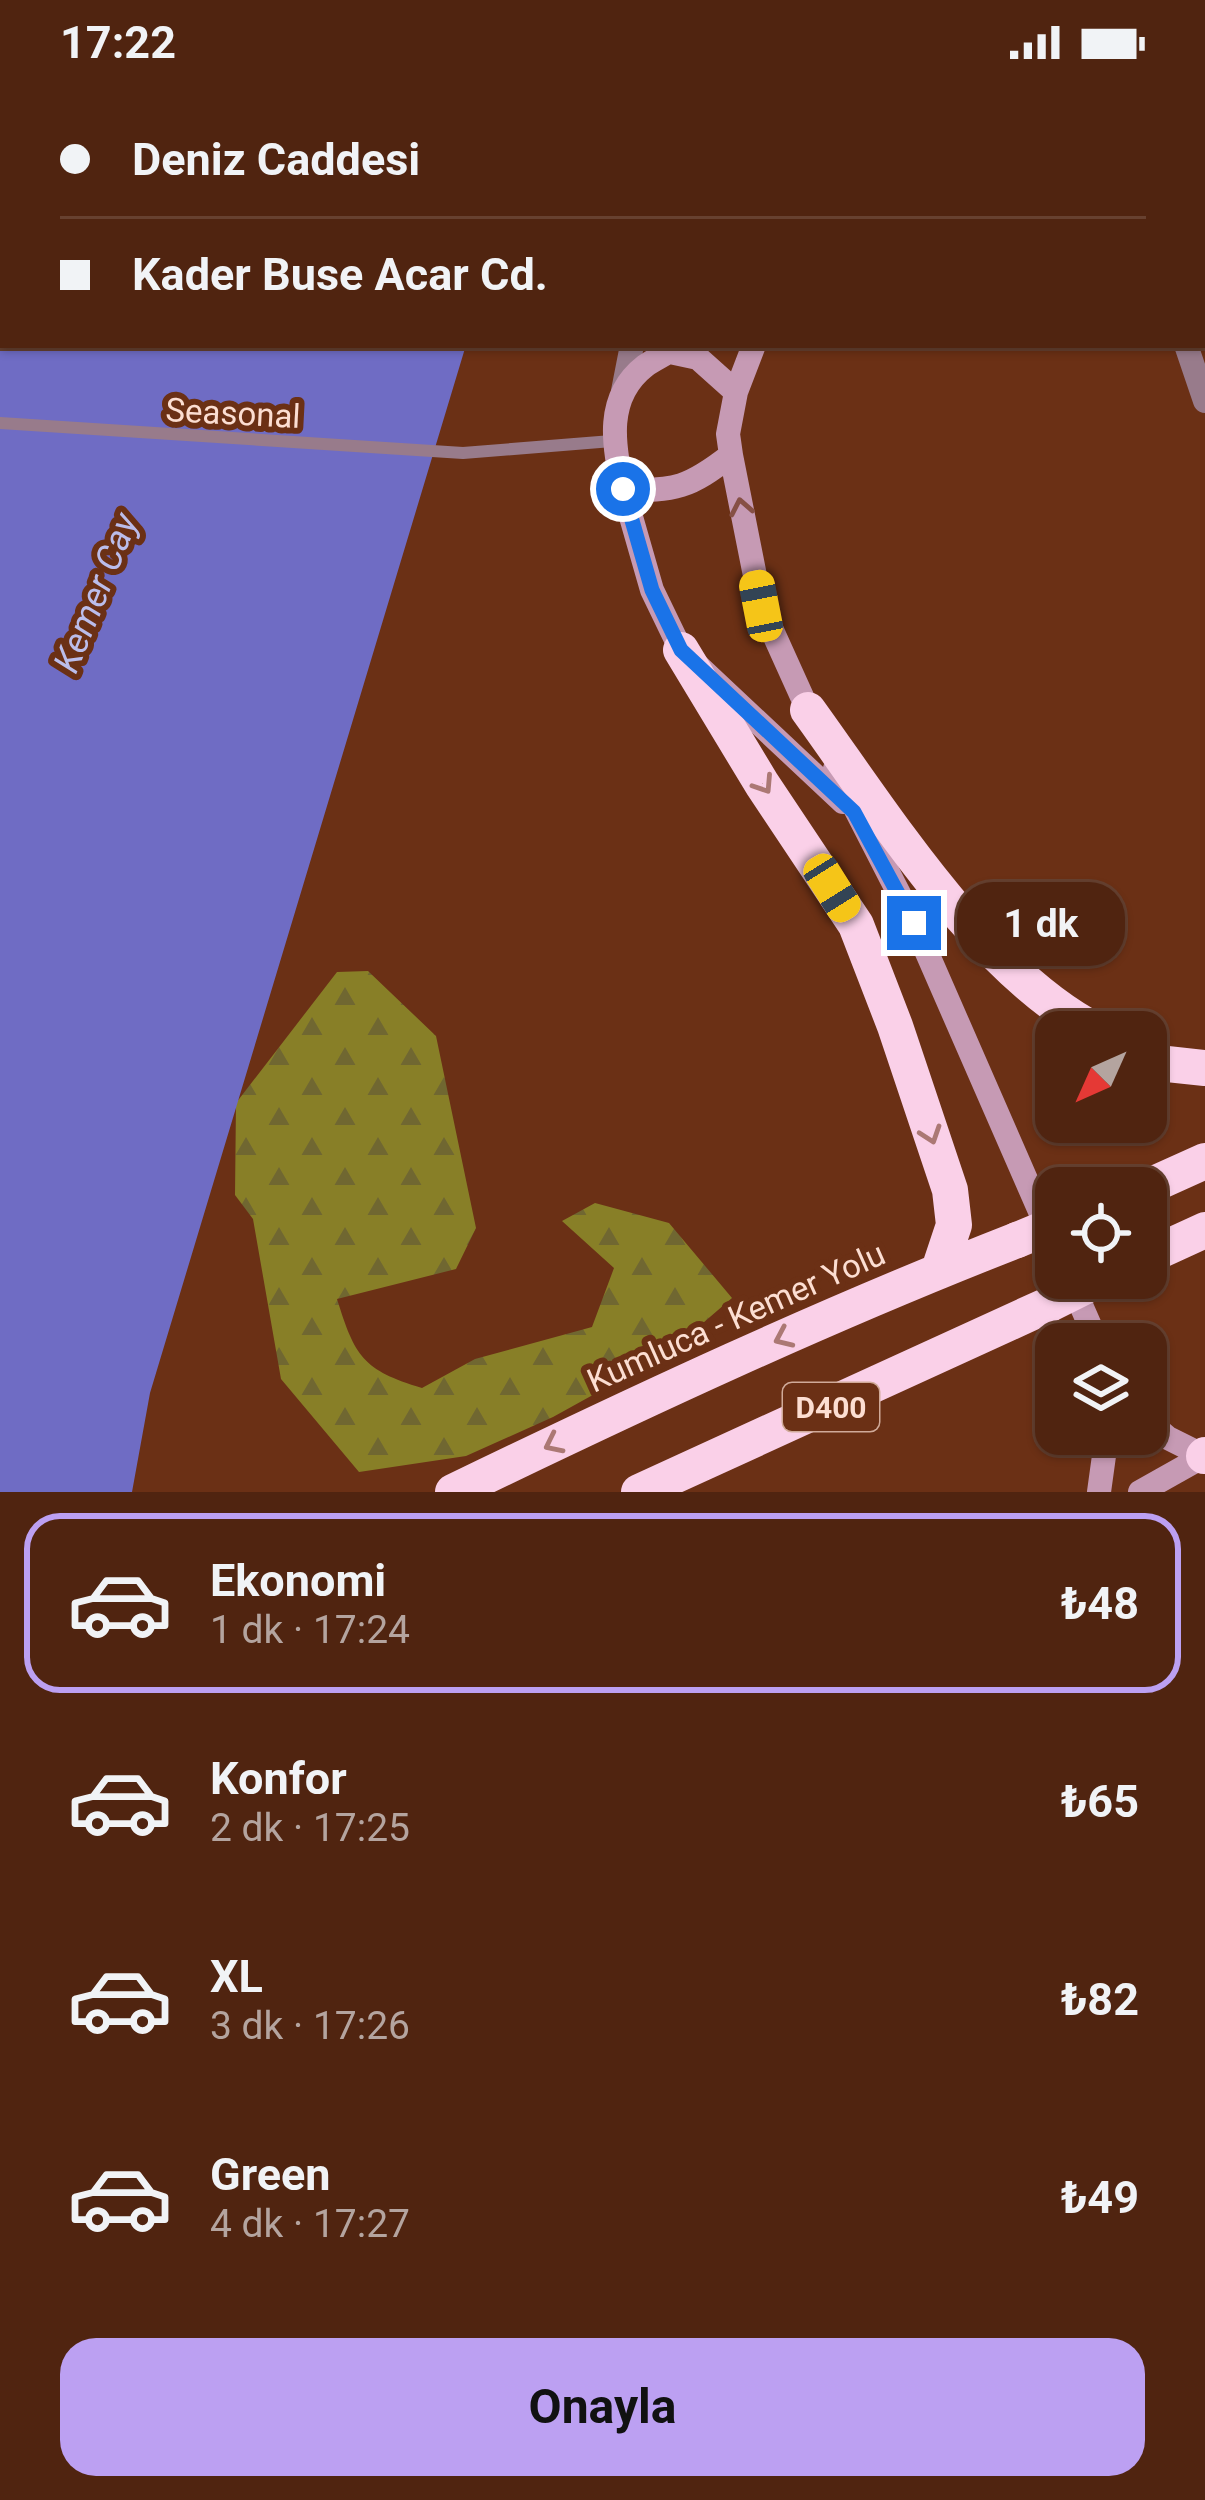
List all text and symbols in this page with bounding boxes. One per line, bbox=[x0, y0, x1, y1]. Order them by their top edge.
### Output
text: 17:22 bbox=[60, 16, 176, 69]
text: Deniz Caddesi bbox=[132, 133, 420, 186]
text: Kader Buse Acar Cd. bbox=[132, 248, 548, 301]
street label: Seasonal bbox=[165, 390, 301, 436]
route start bbox=[596, 462, 650, 516]
one-way arrow bbox=[729, 497, 755, 517]
water label: Kemer Cay bbox=[45, 506, 147, 679]
car bbox=[736, 567, 786, 645]
one-way arrow bbox=[749, 772, 771, 794]
car bbox=[798, 848, 866, 928]
callout: 1 dk bbox=[956, 881, 1124, 965]
route end bbox=[887, 896, 941, 950]
text: 1 dk bbox=[1004, 901, 1078, 947]
north arrow bbox=[1035, 1011, 1167, 1143]
map controls bbox=[1035, 1011, 1167, 1455]
one-way arrow bbox=[917, 1123, 942, 1144]
button: locate bbox=[1035, 1167, 1167, 1299]
street label: Kumluca - Kemer Yolu bbox=[581, 1234, 891, 1400]
one-way arrow bbox=[774, 1323, 795, 1347]
button: layers bbox=[1035, 1323, 1167, 1455]
road number: D400 bbox=[783, 1383, 879, 1431]
one-way arrow bbox=[544, 1430, 565, 1453]
icon: car bbox=[66, 1549, 174, 1657]
text: Ekonomi bbox=[210, 1554, 386, 1607]
text: ₺48 bbox=[1061, 1577, 1139, 1630]
text: 1 dk · 17:24 bbox=[210, 1607, 410, 1653]
icon: car bbox=[66, 1747, 174, 1855]
text: Konfor bbox=[210, 1752, 347, 1805]
text: ₺65 bbox=[1061, 1775, 1139, 1828]
text: 2 dk · 17:25 bbox=[210, 1805, 410, 1851]
icon: car bbox=[66, 1945, 174, 2053]
text: XL bbox=[210, 1950, 263, 2003]
text: ₺82 bbox=[1061, 1973, 1139, 2026]
text: 3 dk · 17:26 bbox=[210, 2003, 410, 2049]
icon: car bbox=[66, 2143, 174, 2251]
text: Green bbox=[210, 2148, 331, 2201]
text: ₺49 bbox=[1061, 2171, 1139, 2224]
text: 4 dk · 17:27 bbox=[210, 2201, 410, 2247]
button: Onayla bbox=[60, 2338, 1145, 2476]

